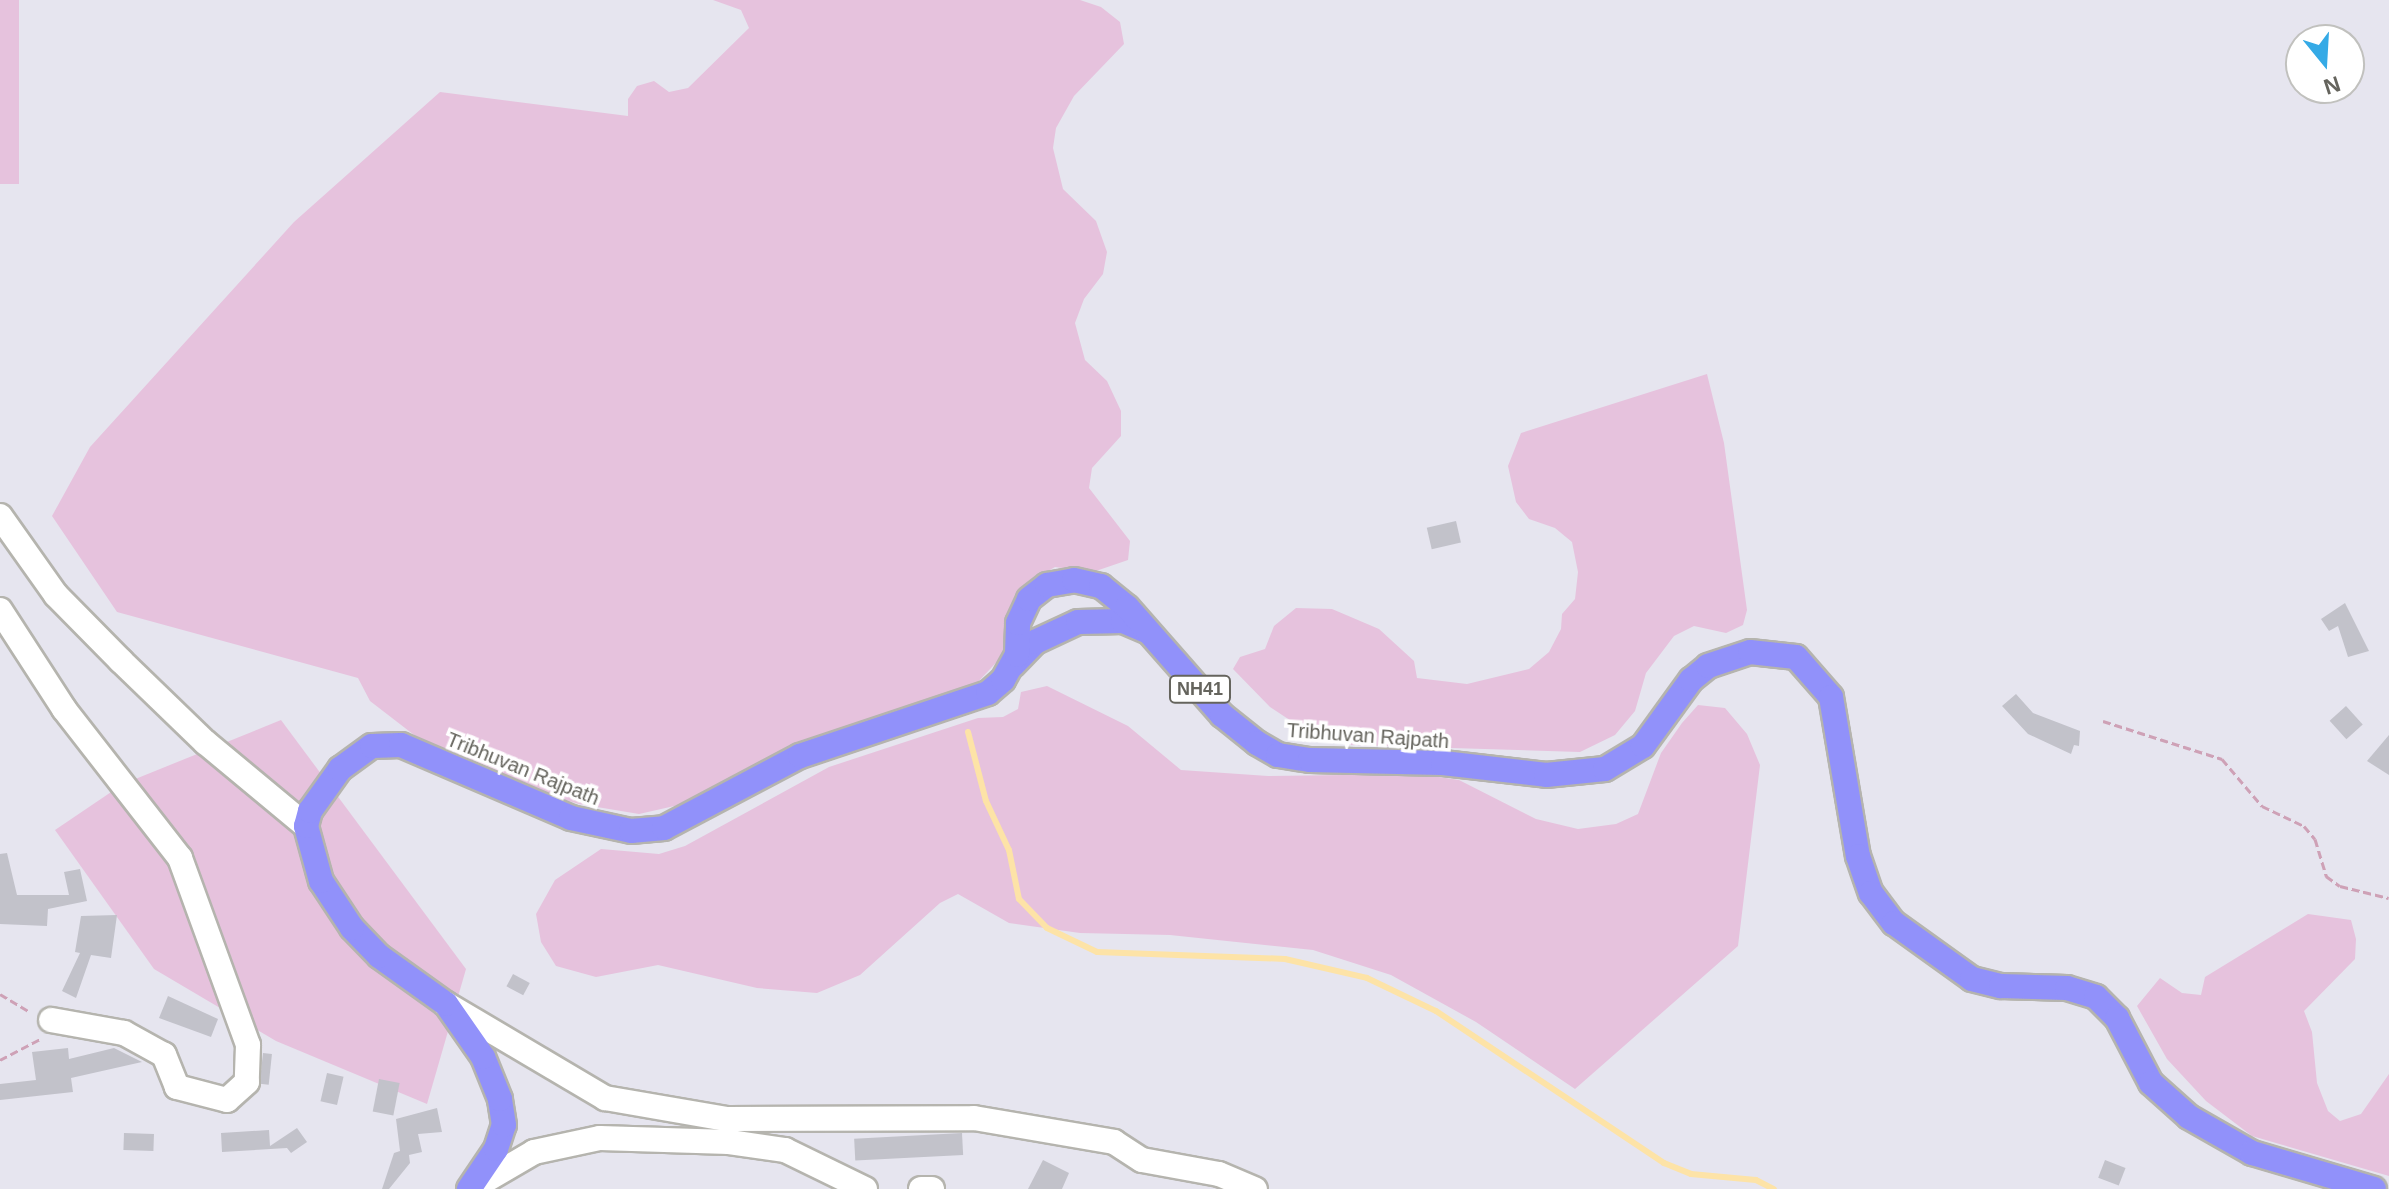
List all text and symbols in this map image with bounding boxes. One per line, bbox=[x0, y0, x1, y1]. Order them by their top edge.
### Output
north arrow bbox=[2285, 24, 2365, 104]
text: N bbox=[2321, 71, 2343, 100]
road number: NH41 bbox=[1168, 675, 1232, 703]
street label: Tribhuvan Rajpath bbox=[1286, 718, 1450, 754]
street label: Tribhuvan Rajpath bbox=[443, 727, 603, 811]

